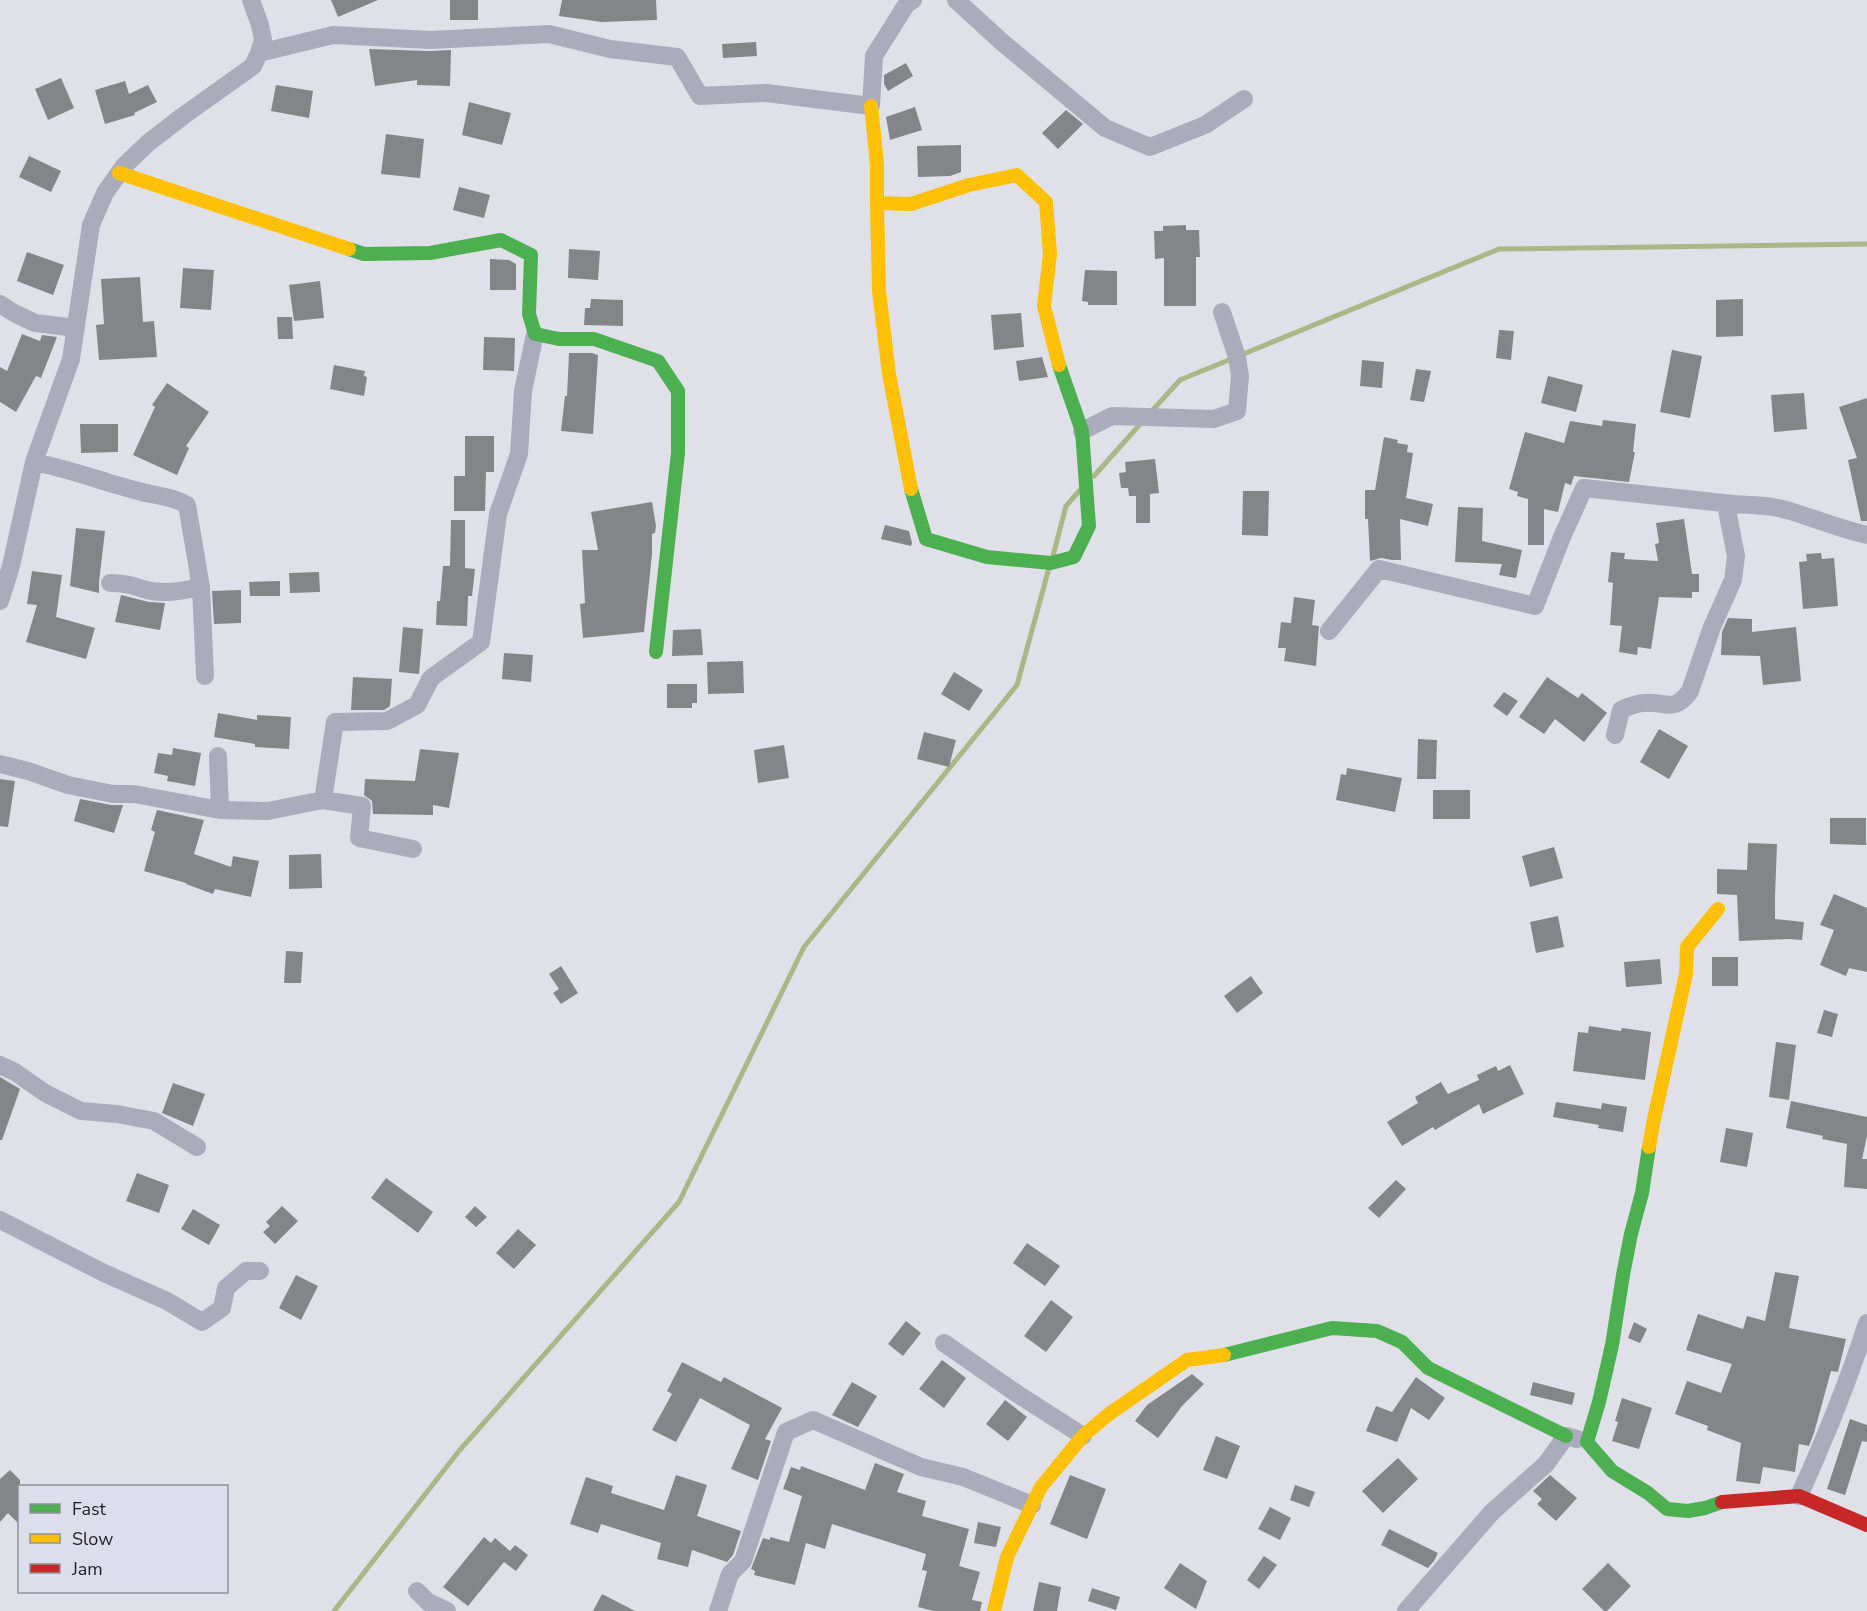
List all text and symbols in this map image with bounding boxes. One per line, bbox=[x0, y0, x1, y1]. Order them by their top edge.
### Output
legend bbox=[18, 1485, 228, 1593]
text: Fast bbox=[72, 1497, 107, 1521]
text: Slow bbox=[72, 1527, 113, 1551]
text: Jam bbox=[71, 1557, 103, 1581]

